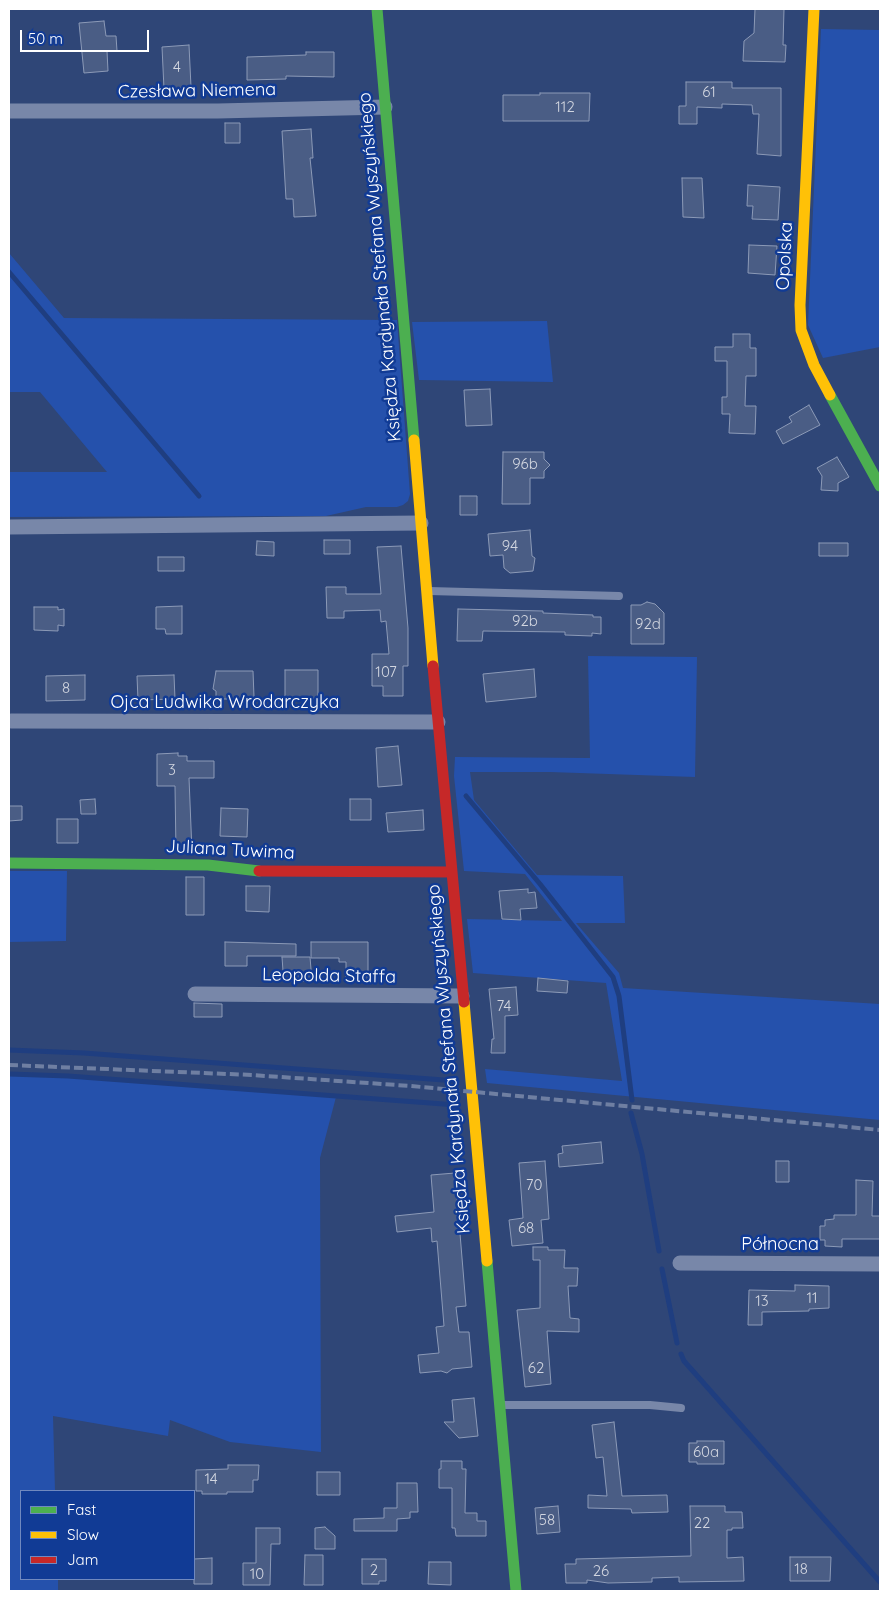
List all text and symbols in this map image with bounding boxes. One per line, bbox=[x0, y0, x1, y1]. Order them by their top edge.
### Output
scale bar bbox=[22, 20, 151, 52]
text: 50 m bbox=[28, 29, 63, 48]
house number: 4 bbox=[173, 58, 181, 76]
street label: Czesława Niemena bbox=[118, 79, 276, 103]
house number: 61 bbox=[702, 83, 716, 101]
street label: Księdza Kardynała Stefana Wyszyńskiego bbox=[354, 91, 406, 443]
house number: 112 bbox=[555, 98, 575, 116]
street label: Opolska bbox=[772, 221, 798, 291]
house number: 96b bbox=[512, 455, 538, 473]
house number: 94 bbox=[502, 537, 518, 555]
house number: 92b bbox=[512, 612, 538, 630]
house number: 92d bbox=[635, 615, 661, 633]
house number: 107 bbox=[375, 663, 397, 681]
house number: 8 bbox=[62, 679, 70, 697]
street label: Ojca Ludwika Wrodarczyka bbox=[110, 692, 340, 714]
house number: 3 bbox=[168, 761, 176, 779]
street label: Juliana Tuwima bbox=[165, 836, 295, 864]
street label: Księdza Kardynała Stefana Wyszyńskiego bbox=[423, 883, 475, 1235]
street label: Leopolda Staffa bbox=[262, 964, 396, 988]
house number: 74 bbox=[497, 997, 511, 1015]
house number: 70 bbox=[526, 1176, 542, 1194]
house number: 68 bbox=[518, 1219, 534, 1237]
street label: Północna bbox=[741, 1234, 819, 1256]
house number: 11 bbox=[806, 1289, 818, 1307]
house number: 13 bbox=[755, 1292, 769, 1310]
house number: 62 bbox=[528, 1359, 544, 1377]
house number: 60a bbox=[693, 1443, 719, 1461]
house number: 14 bbox=[204, 1470, 218, 1488]
legend bbox=[20, 1490, 195, 1580]
text: Fast bbox=[67, 1500, 96, 1519]
house number: 58 bbox=[539, 1511, 555, 1529]
house number: 22 bbox=[694, 1514, 710, 1532]
text: Slow bbox=[67, 1525, 99, 1544]
text: Jam bbox=[67, 1550, 98, 1569]
house number: 18 bbox=[794, 1560, 808, 1578]
house number: 2 bbox=[370, 1561, 378, 1579]
house number: 26 bbox=[593, 1562, 609, 1580]
house number: 10 bbox=[250, 1565, 264, 1583]

